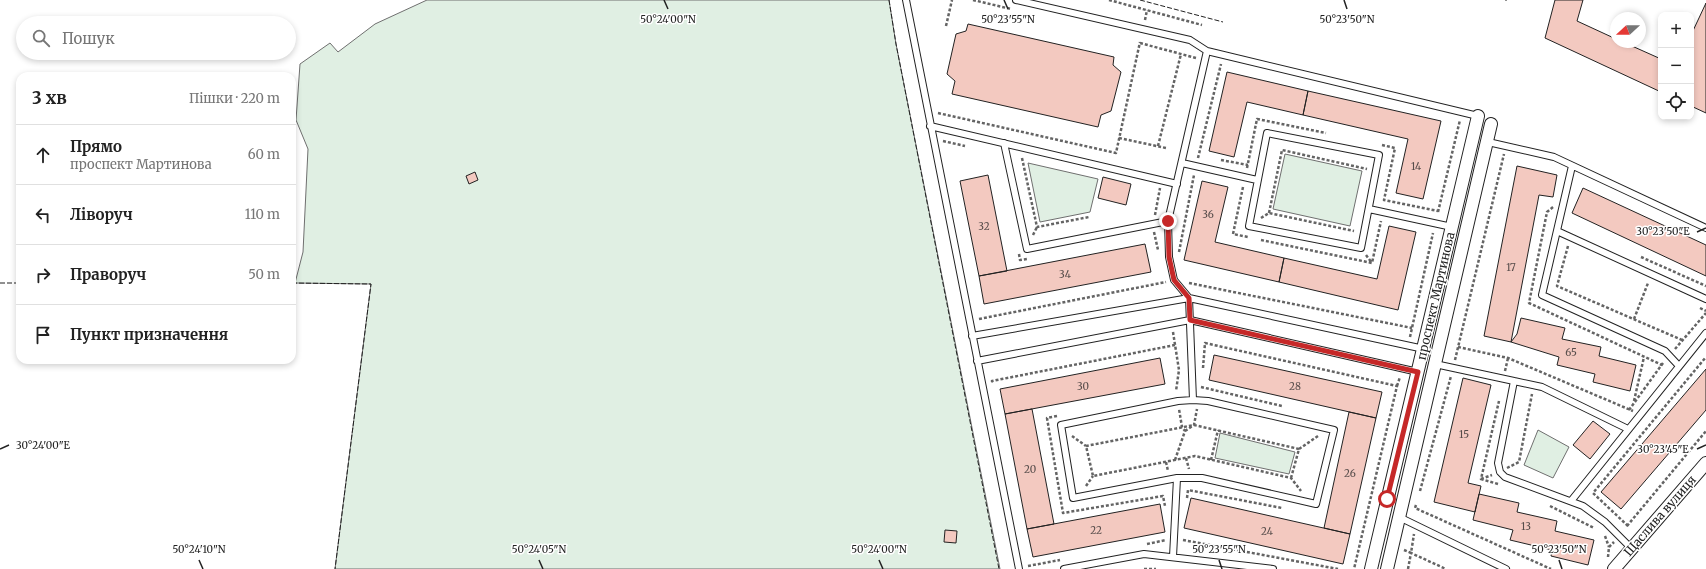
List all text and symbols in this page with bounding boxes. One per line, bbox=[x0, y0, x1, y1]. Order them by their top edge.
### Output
north arrow bbox=[1610, 12, 1646, 48]
map controls bbox=[1658, 12, 1694, 120]
button: + bbox=[1658, 12, 1694, 48]
text: 50°24'00"N bbox=[640, 13, 696, 26]
text: 50°23'55"N bbox=[981, 13, 1035, 26]
text: 50°23'50"N bbox=[1320, 13, 1375, 26]
search box bbox=[16, 16, 296, 60]
icon: search bbox=[30, 27, 52, 49]
text: Пошук bbox=[62, 29, 115, 48]
button: − bbox=[1658, 48, 1694, 84]
button: locate bbox=[1658, 84, 1694, 120]
text: 3 хв bbox=[32, 87, 67, 109]
text: Пішки · 220 m bbox=[189, 90, 280, 107]
text: Прямо bbox=[70, 137, 122, 156]
icon: ahead bbox=[32, 144, 54, 166]
text: 60 m bbox=[248, 146, 280, 163]
text: проспект Мартинова bbox=[70, 156, 212, 173]
house number: 14 bbox=[1411, 160, 1421, 173]
icon: left bbox=[32, 204, 54, 226]
text: Ліворуч bbox=[70, 205, 133, 224]
text: 110 m bbox=[245, 206, 280, 223]
house number: 36 bbox=[1202, 208, 1214, 221]
route end bbox=[1159, 212, 1177, 230]
house number: 32 bbox=[978, 220, 990, 233]
text: 30°23'50"E bbox=[1636, 225, 1690, 238]
street label: проспект Мартинова bbox=[1413, 230, 1458, 361]
house number: 17 bbox=[1506, 261, 1516, 274]
icon: right bbox=[32, 264, 54, 286]
text: Праворуч bbox=[70, 265, 146, 284]
text: 50 m bbox=[248, 266, 280, 283]
house number: 34 bbox=[1059, 268, 1071, 281]
icon: arrive bbox=[32, 324, 54, 346]
text: Пункт призначення bbox=[70, 325, 228, 344]
house number: 65 bbox=[1565, 346, 1577, 359]
house number: 30 bbox=[1077, 380, 1089, 393]
house number: 28 bbox=[1289, 380, 1301, 393]
house number: 15 bbox=[1459, 428, 1469, 441]
text: 30°24'00"E bbox=[16, 439, 71, 452]
text: 30°23'45"E bbox=[1637, 443, 1689, 456]
house number: 20 bbox=[1024, 463, 1036, 476]
house number: 26 bbox=[1344, 467, 1356, 480]
street label: Щаслива вулиця bbox=[1620, 472, 1699, 559]
route start bbox=[1378, 490, 1396, 508]
house number: 13 bbox=[1521, 520, 1531, 533]
house number: 22 bbox=[1090, 524, 1102, 537]
house number: 24 bbox=[1261, 525, 1273, 538]
text: 50°24'10"N bbox=[172, 543, 226, 556]
text: 50°24'05"N bbox=[512, 543, 566, 556]
text: 50°24'00"N bbox=[851, 543, 907, 556]
text: 50°23'55"N bbox=[1192, 543, 1246, 556]
text: 50°23'50"N bbox=[1532, 543, 1587, 556]

